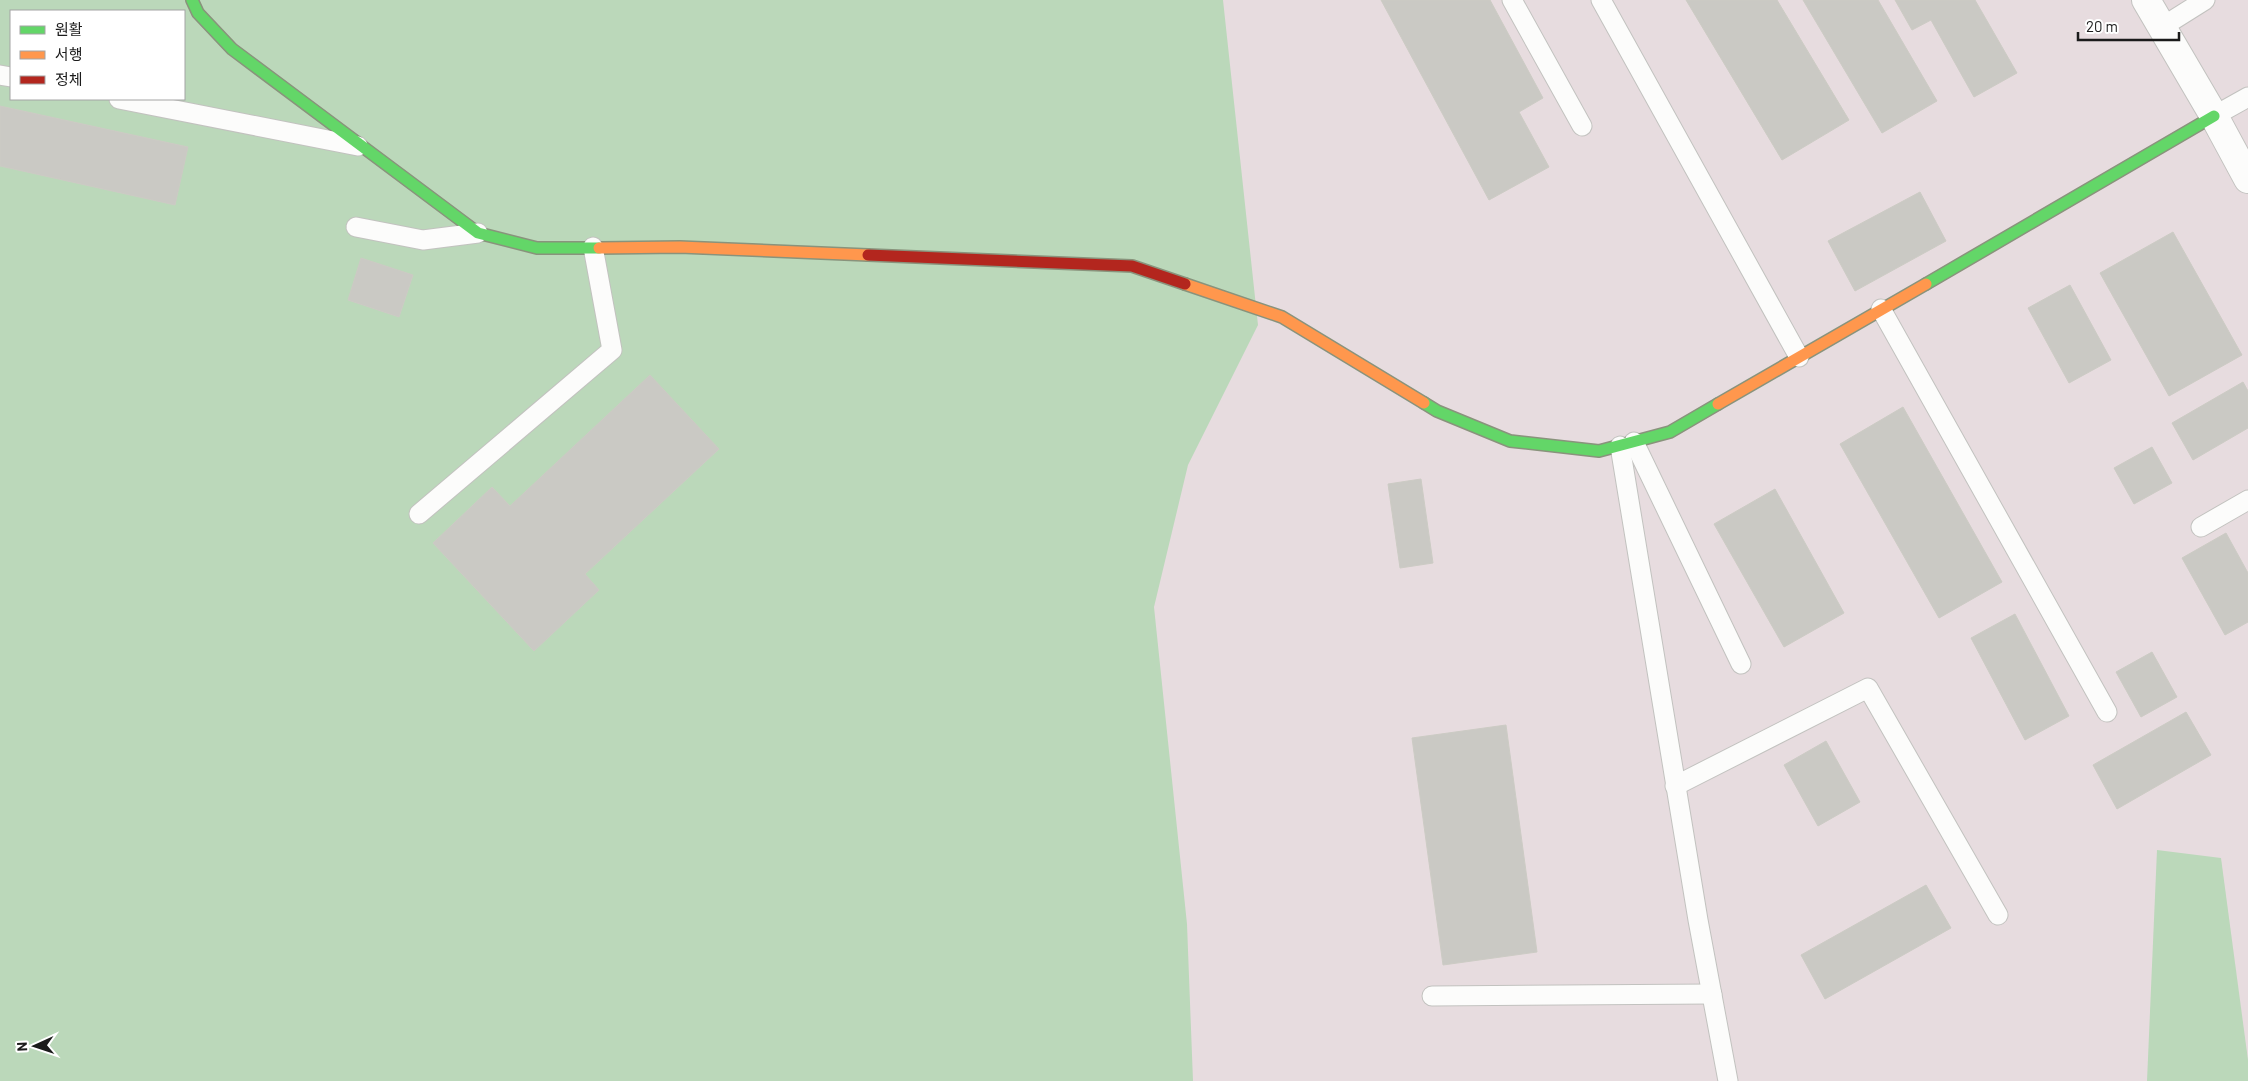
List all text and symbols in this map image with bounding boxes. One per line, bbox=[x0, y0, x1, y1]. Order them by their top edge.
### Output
legend bbox=[10, 10, 185, 100]
scale bar bbox=[2078, 10, 2179, 42]
text: 20 m bbox=[2086, 17, 2118, 35]
text: 원활 bbox=[55, 20, 83, 38]
text: 서행 bbox=[55, 45, 83, 63]
text: 정체 bbox=[55, 70, 83, 88]
north arrow bbox=[10, 1021, 60, 1071]
text: N bbox=[13, 1042, 30, 1052]

